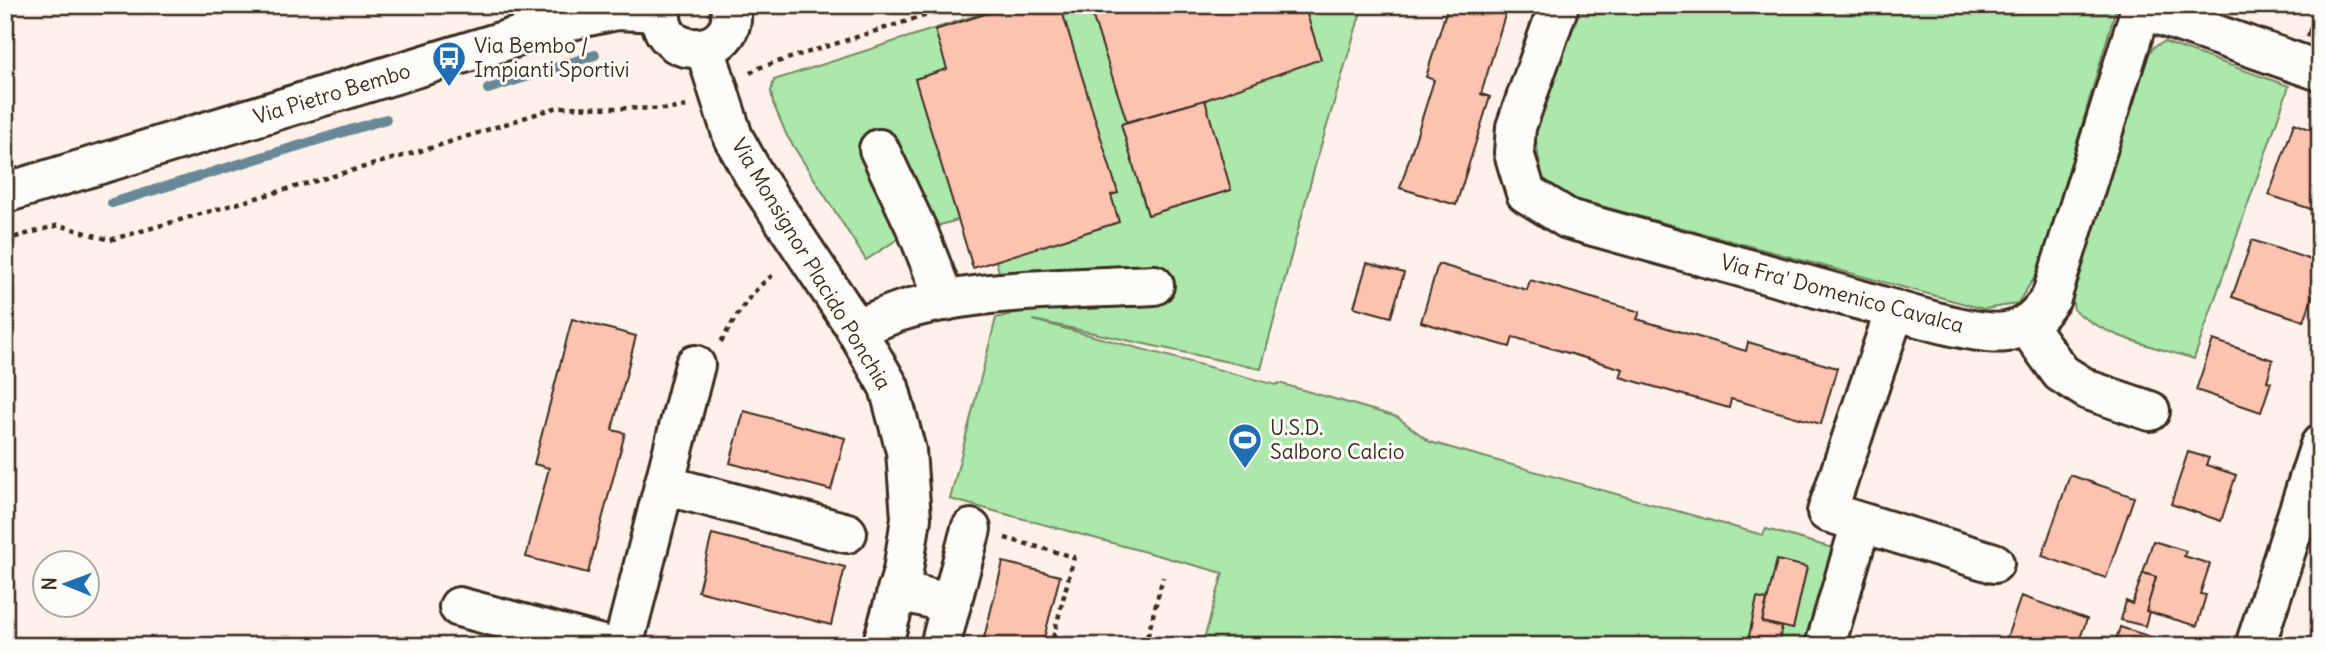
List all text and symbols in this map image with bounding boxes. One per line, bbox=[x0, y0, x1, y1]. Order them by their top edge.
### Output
place label: Via Bembo / Impianti Sportivi bbox=[474, 32, 630, 83]
bus stop icon: Via Bembo / Impianti Sportivi bbox=[430, 39, 468, 88]
street label: Via Pietro Bembo bbox=[250, 57, 414, 130]
street label: Via Monsignor Placido Ponchia bbox=[726, 133, 897, 394]
street label: Via Fra' Domenico Cavalca bbox=[1718, 248, 1967, 339]
place label: U.S.D. Salboro Calcio bbox=[1270, 414, 1404, 465]
sports icon: U.S.D. Salboro Calcio bbox=[1226, 421, 1264, 470]
north arrow bbox=[32, 550, 102, 620]
text: N bbox=[37, 577, 61, 590]

